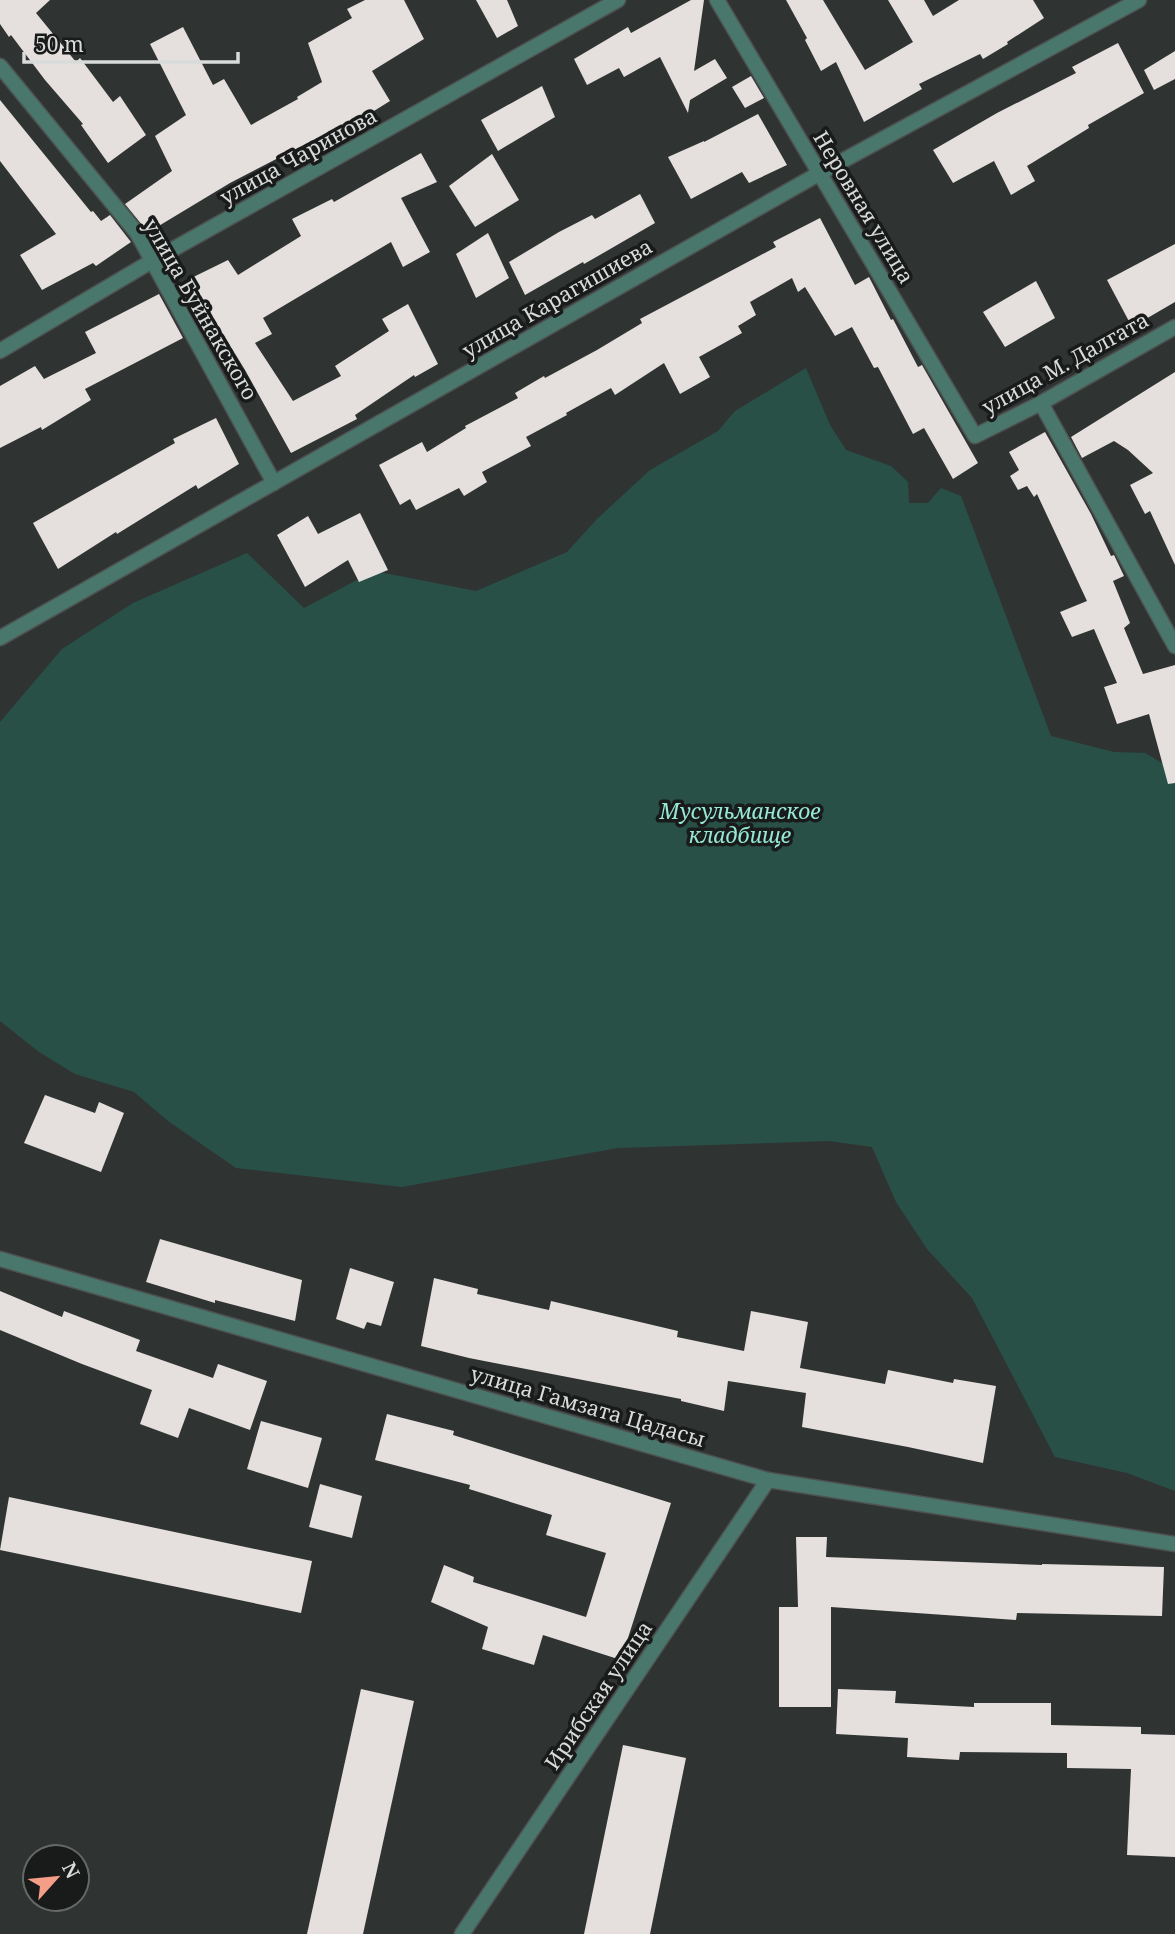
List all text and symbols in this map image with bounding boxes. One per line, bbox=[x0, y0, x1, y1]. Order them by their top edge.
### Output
scale bar bbox=[24, 21, 238, 65]
text: 50 m bbox=[35, 30, 84, 58]
street label: улица Чаринова bbox=[214, 101, 382, 211]
street label: Неровная улица bbox=[807, 125, 921, 289]
street label: улица Буйнакского bbox=[138, 213, 264, 405]
street label: улица Карагишиева bbox=[457, 232, 657, 364]
street label: улица М. Далгата bbox=[977, 306, 1153, 420]
park label: Мусульманское кладбище bbox=[658, 797, 821, 849]
street label: улица Гамзата Цадасы bbox=[467, 1359, 709, 1453]
street label: Ирибская улица bbox=[538, 1615, 658, 1775]
north arrow bbox=[21, 1843, 91, 1913]
text: N bbox=[56, 1858, 86, 1883]

